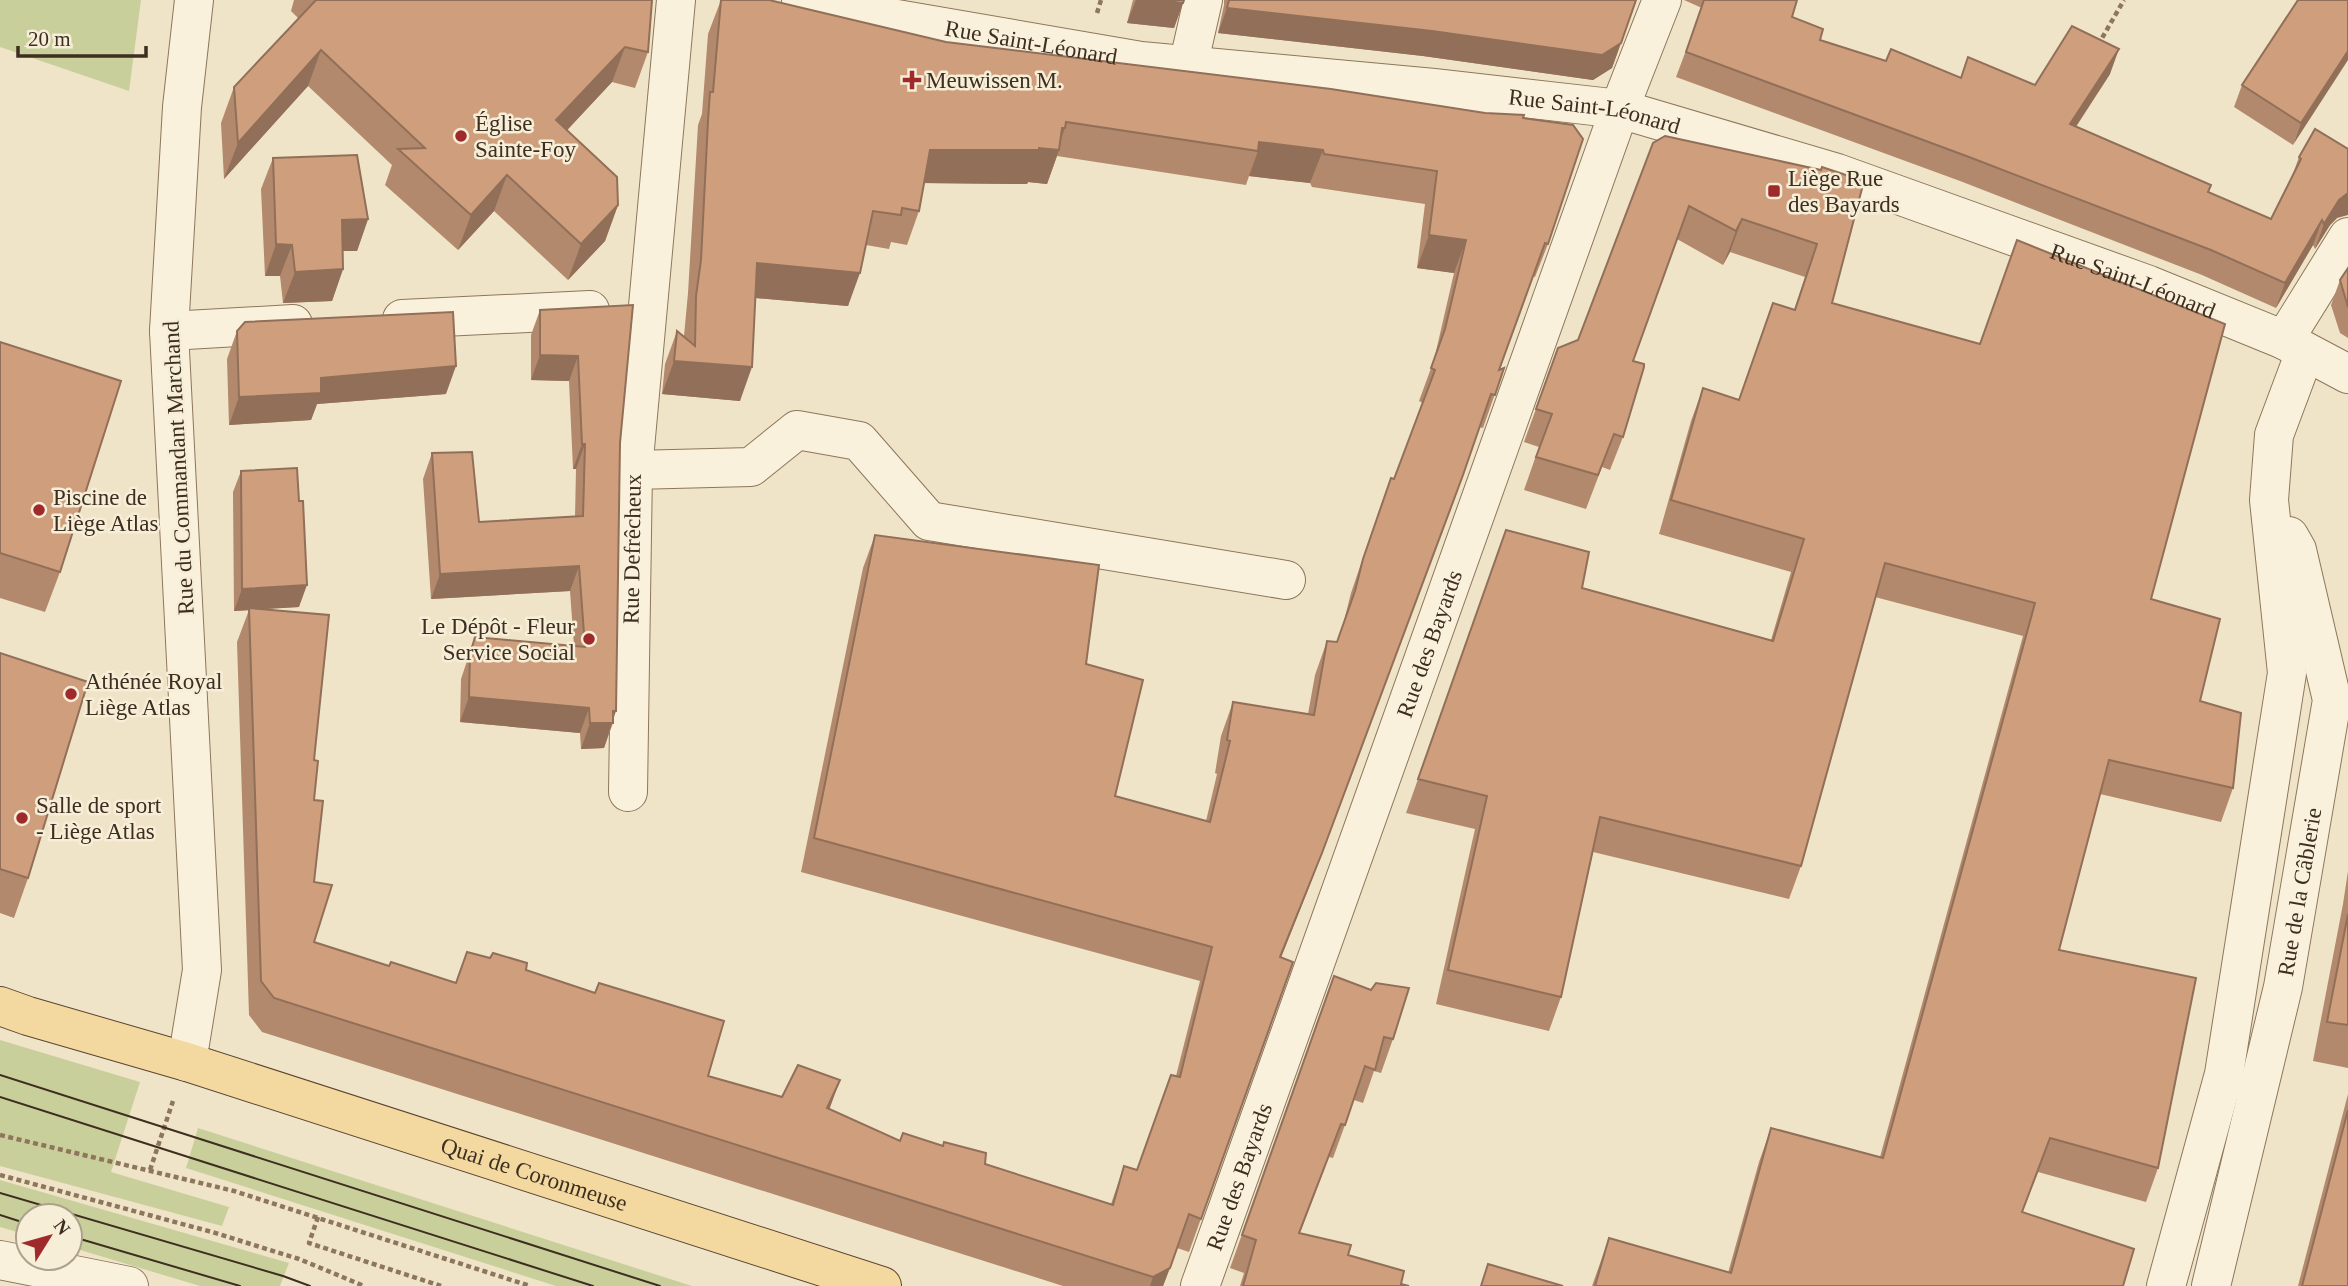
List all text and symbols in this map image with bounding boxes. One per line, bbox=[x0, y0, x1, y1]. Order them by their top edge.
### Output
scale bar bbox=[18, 14, 145, 58]
street label: Rue Saint-Léonard bbox=[943, 15, 1120, 70]
text: 20 m bbox=[28, 27, 71, 51]
place label: Meuwissen M. bbox=[926, 68, 1063, 93]
marker: Meuwissen M. bbox=[904, 72, 920, 88]
street label: Rue Saint-Léonard bbox=[1507, 84, 1684, 139]
place label: Église Sainte-Foy bbox=[475, 111, 576, 162]
marker: Église Sainte-Foy bbox=[453, 128, 469, 144]
place label: Liège Rue des Bayards bbox=[1788, 166, 1900, 217]
marker: Liège Rue des Bayards bbox=[1766, 183, 1782, 199]
street label: Rue Saint-Léonard bbox=[2047, 239, 2219, 324]
street label: Rue du Commandant Marchand bbox=[158, 320, 199, 616]
street label: Rue Defrêcheux bbox=[619, 473, 646, 624]
place label: Piscine de Liège Atlas bbox=[53, 485, 158, 536]
marker: Piscine de Liège Atlas bbox=[31, 502, 47, 518]
street label: Rue des Bayards bbox=[1392, 567, 1467, 721]
place label: Le Dépôt - Fleur Service Social bbox=[421, 614, 575, 665]
marker: Le Dépôt - Fleur Service Social bbox=[581, 631, 597, 647]
place label: Athénée Royal Liège Atlas bbox=[85, 669, 222, 720]
marker: Athénée Royal Liège Atlas bbox=[63, 686, 79, 702]
place label: Salle de sport - Liège Atlas bbox=[36, 793, 162, 844]
street label: Rue de la Câblerie bbox=[2273, 806, 2326, 978]
marker: Salle de sport - Liège Atlas bbox=[14, 810, 30, 826]
street label: Rue des Bayards bbox=[1202, 1100, 1277, 1254]
street label: Quai de Coronmeuse bbox=[438, 1133, 630, 1216]
north arrow bbox=[14, 1202, 84, 1272]
text: N bbox=[50, 1215, 75, 1239]

